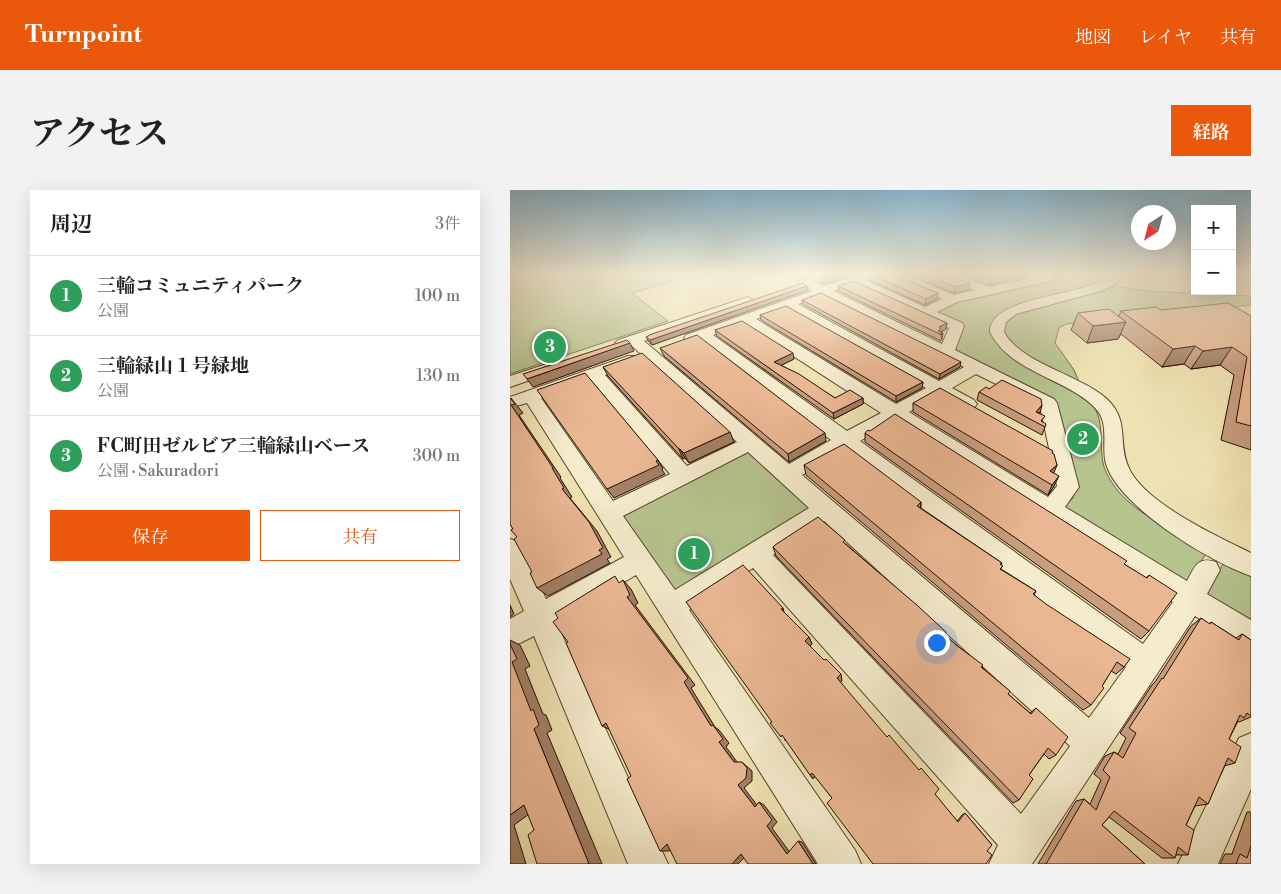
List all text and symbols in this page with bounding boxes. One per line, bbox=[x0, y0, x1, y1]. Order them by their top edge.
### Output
text: Turnpoint bbox=[25, 20, 142, 50]
text: 地図 bbox=[1075, 26, 1111, 49]
text: レイヤ bbox=[1139, 26, 1192, 49]
text: 共有 bbox=[1220, 26, 1256, 49]
button: 経路 bbox=[1171, 105, 1251, 156]
text: アクセス bbox=[30, 113, 169, 156]
north arrow bbox=[1131, 205, 1176, 250]
map controls bbox=[1191, 205, 1236, 295]
button: + bbox=[1191, 205, 1236, 250]
text: 周辺 bbox=[50, 212, 92, 238]
text: 3件 bbox=[435, 214, 460, 234]
button: − bbox=[1191, 250, 1236, 295]
text: 三輪コミュニティパーク bbox=[97, 274, 304, 298]
text: 1 bbox=[62, 286, 70, 306]
text: 100 m bbox=[415, 286, 460, 306]
text: 公園 bbox=[97, 301, 129, 321]
pin: 3 bbox=[534, 328, 566, 366]
text: 三輪緑山１号緑地 bbox=[97, 354, 249, 378]
text: 2 bbox=[61, 366, 71, 386]
text: 130 m bbox=[416, 366, 460, 386]
text: 公園 bbox=[97, 381, 129, 401]
pin: 2 bbox=[1067, 420, 1099, 458]
text: FC町田ゼルビア三輪緑山ベース bbox=[97, 434, 370, 458]
text: 3 bbox=[61, 446, 71, 466]
text: 300 m bbox=[413, 446, 460, 466]
text: 公園 · Sakuradori bbox=[97, 461, 219, 481]
button: 保存 bbox=[50, 510, 250, 561]
button: 共有 bbox=[260, 510, 460, 561]
pin: 1 bbox=[678, 535, 710, 573]
your location bbox=[924, 630, 950, 656]

